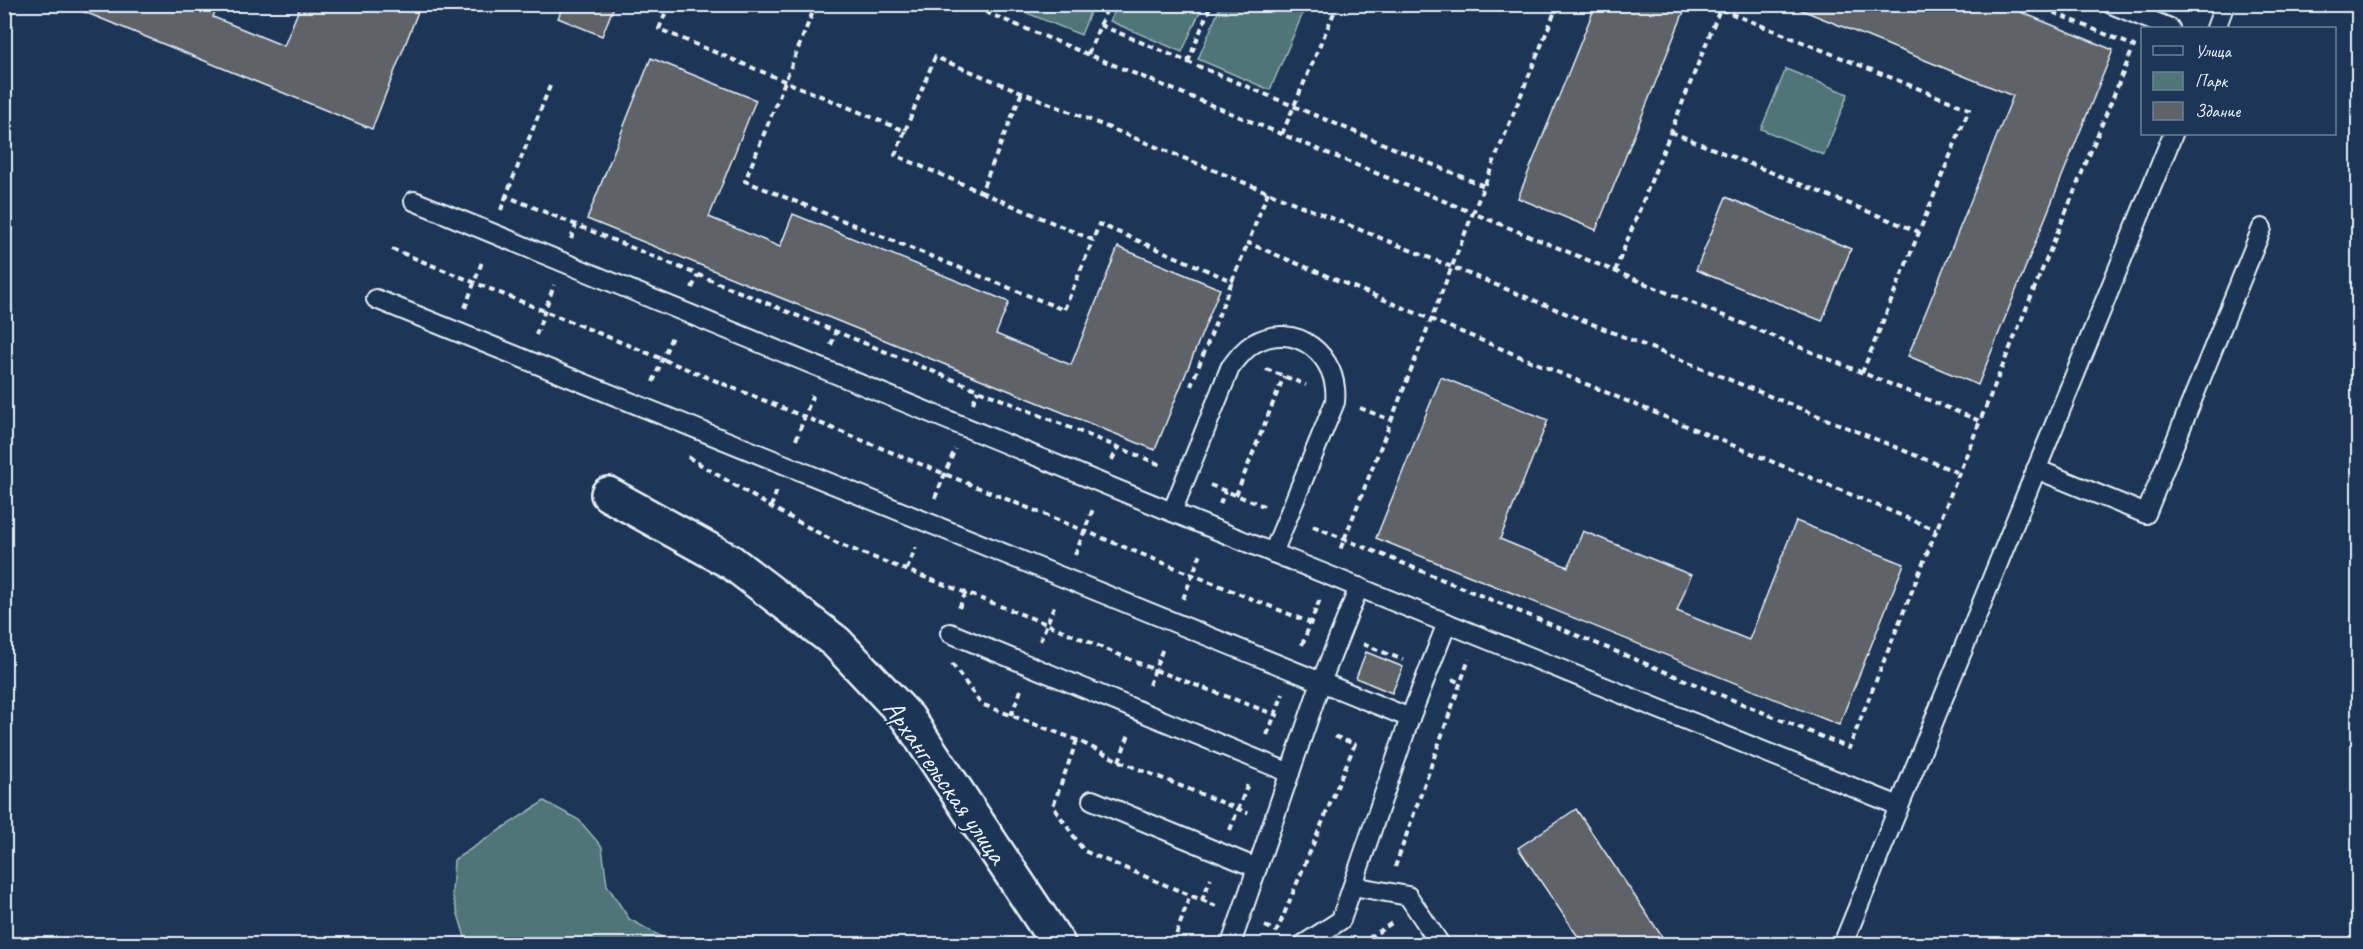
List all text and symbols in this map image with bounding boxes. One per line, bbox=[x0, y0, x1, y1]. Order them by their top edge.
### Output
legend bbox=[2141, 27, 2336, 135]
text: Улица bbox=[2195, 40, 2232, 62]
text: Парк bbox=[2195, 70, 2229, 92]
text: Здание bbox=[2195, 100, 2241, 122]
street label: Архангельская улица bbox=[876, 692, 1016, 872]

